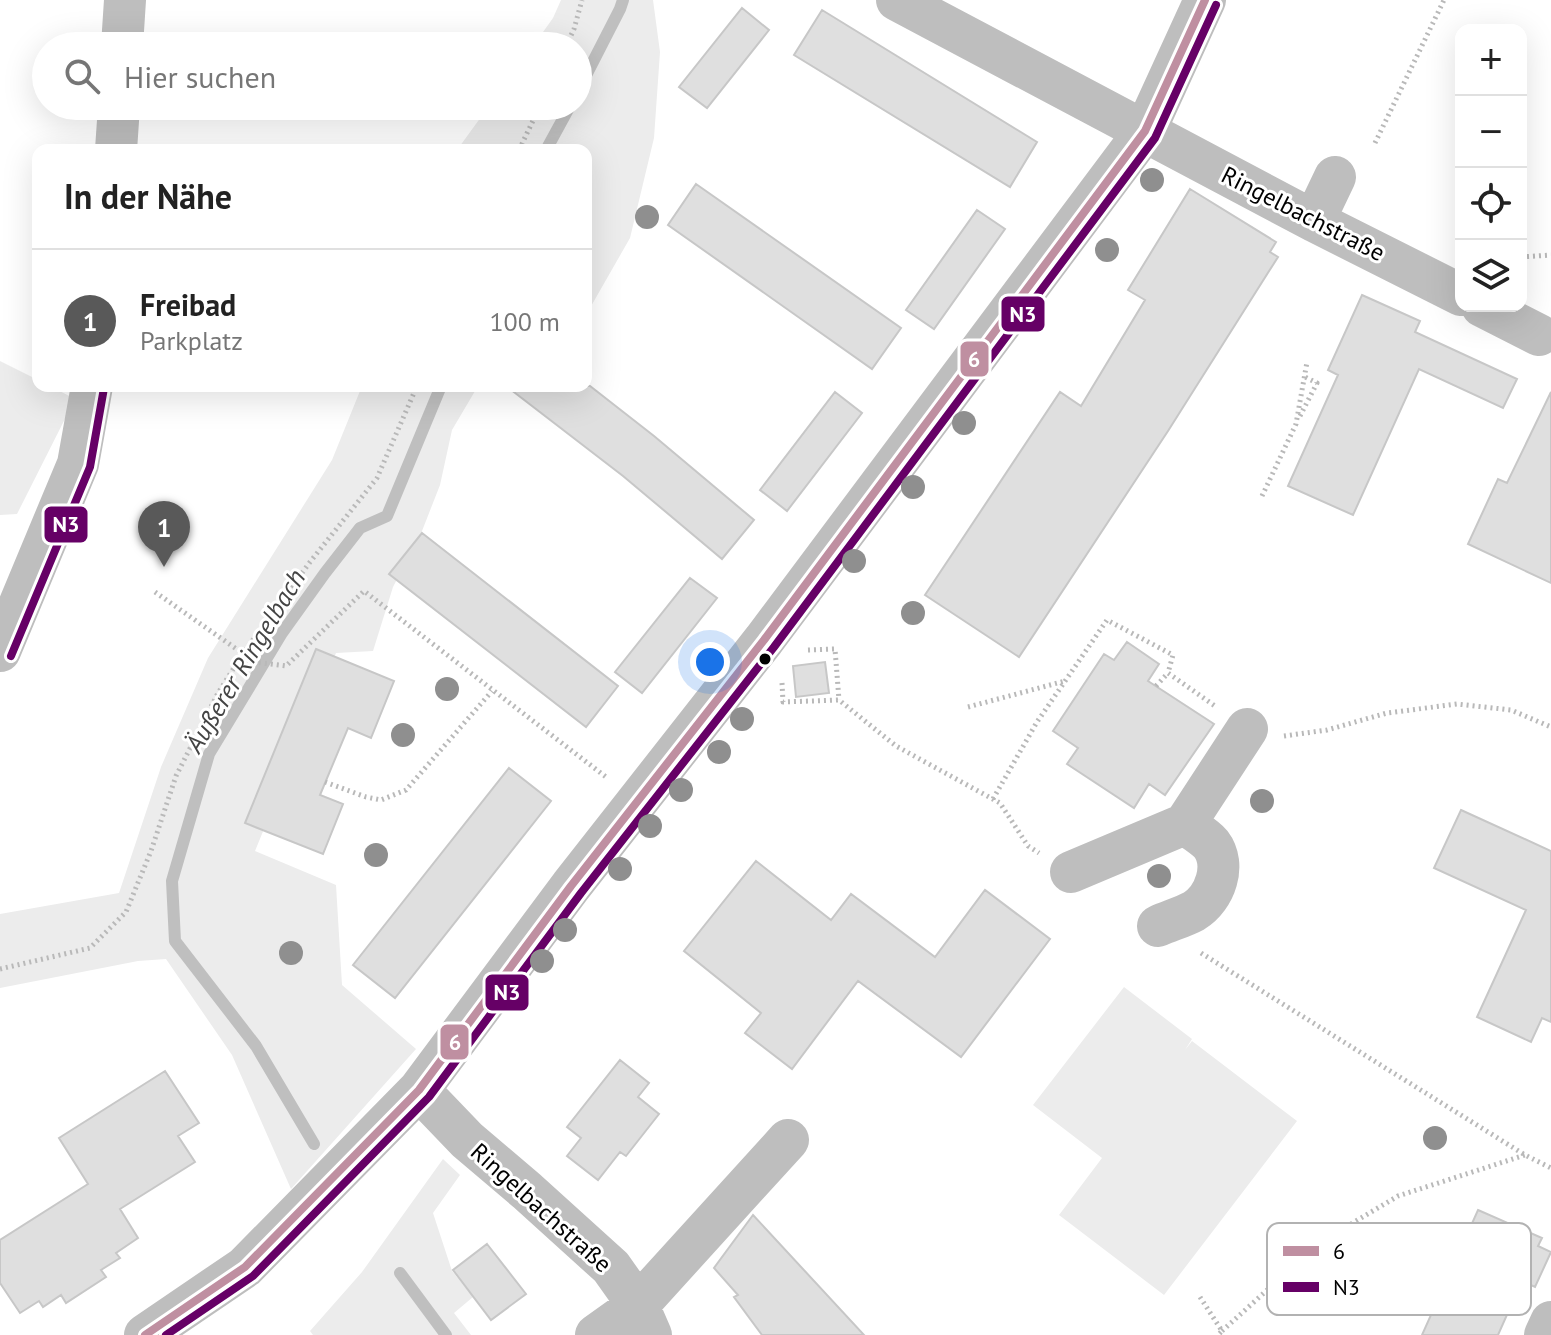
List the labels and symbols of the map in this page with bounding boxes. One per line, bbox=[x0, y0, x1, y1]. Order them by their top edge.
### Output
street label: Ringelbachstraße bbox=[1216, 159, 1390, 268]
line badge: N3 bbox=[1000, 295, 1046, 333]
text: N3 bbox=[1010, 300, 1036, 328]
line badge: 6 bbox=[959, 340, 990, 378]
text: 6 bbox=[968, 345, 980, 373]
pin: 1 bbox=[138, 501, 190, 567]
line badge: N3 bbox=[43, 505, 89, 544]
text: N3 bbox=[53, 510, 79, 538]
water label: Äußerer Ringelbach bbox=[176, 563, 312, 759]
your location bbox=[690, 642, 730, 682]
unlabelled marker bbox=[757, 651, 773, 667]
line badge: N3 bbox=[484, 973, 530, 1012]
text: N3 bbox=[494, 978, 520, 1006]
line badge: 6 bbox=[439, 1023, 470, 1061]
text: 6 bbox=[449, 1028, 461, 1056]
street label: Ringelbachstraße bbox=[464, 1136, 618, 1279]
legend bbox=[1267, 1223, 1531, 1315]
text: 6 bbox=[1333, 1237, 1345, 1265]
text: N3 bbox=[1333, 1273, 1360, 1301]

